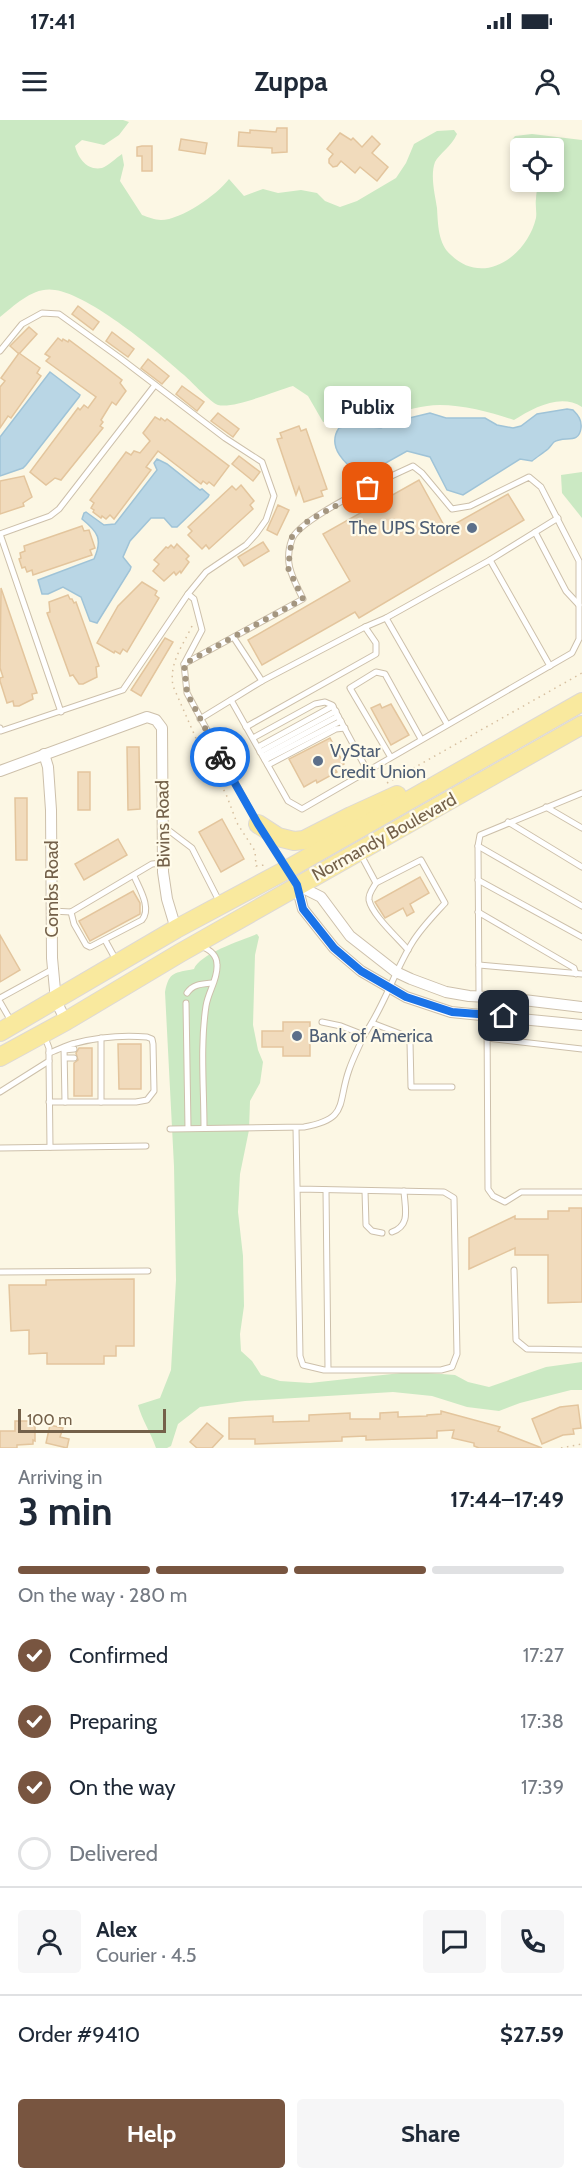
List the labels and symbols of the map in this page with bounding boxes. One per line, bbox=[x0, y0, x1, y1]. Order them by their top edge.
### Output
callout: Publix bbox=[324, 386, 412, 428]
pin bbox=[342, 462, 393, 513]
place label: The UPS Store bbox=[349, 517, 460, 539]
marker: The UPS Store bbox=[465, 521, 479, 535]
courier bbox=[190, 727, 250, 787]
place label: VyStar Credit Union bbox=[330, 740, 426, 783]
marker: VyStar Credit Union bbox=[311, 754, 325, 768]
street label: Bivins Road bbox=[151, 780, 175, 868]
street label: Normandy Boulevard bbox=[308, 788, 460, 886]
street label: Combs Road bbox=[41, 840, 63, 938]
pin bbox=[478, 990, 529, 1041]
place label: Bank of America bbox=[309, 1025, 433, 1047]
marker: Bank of America bbox=[290, 1029, 304, 1043]
scale bar bbox=[18, 1406, 166, 1434]

